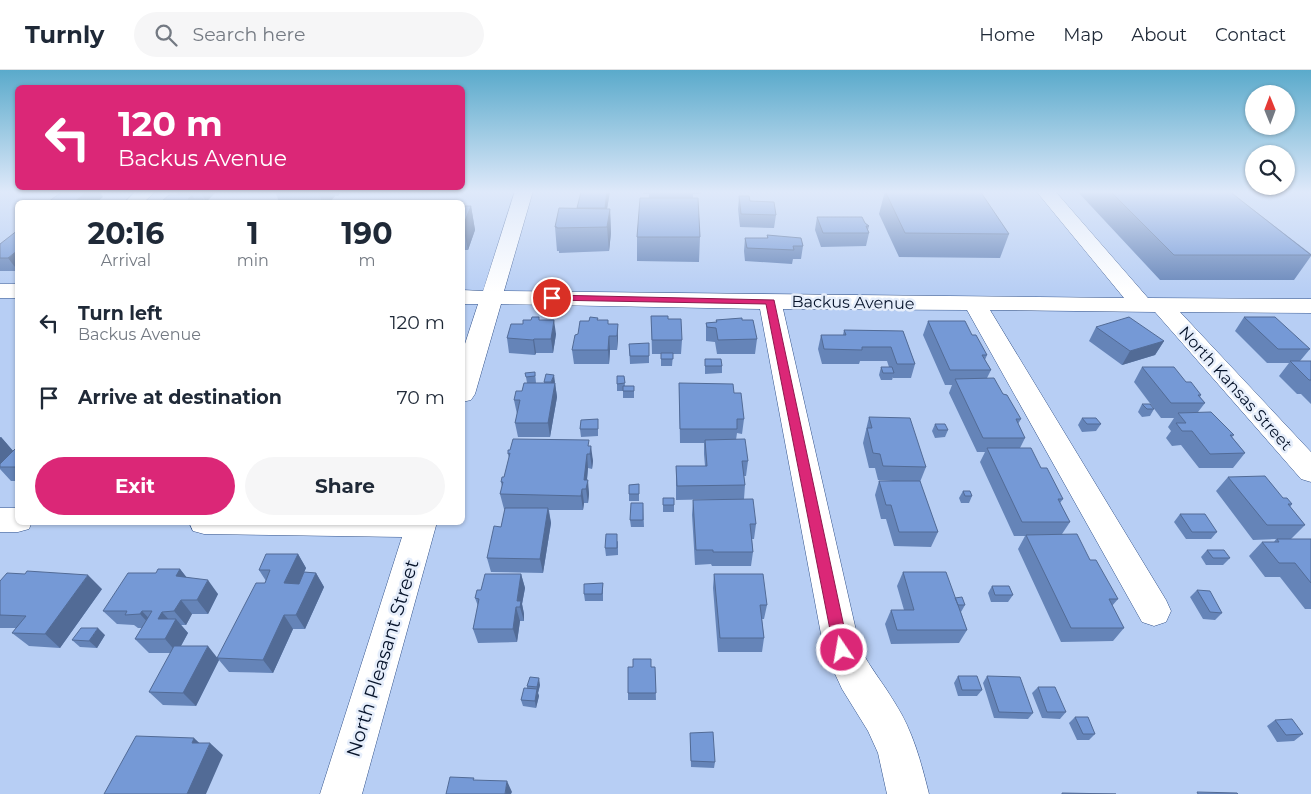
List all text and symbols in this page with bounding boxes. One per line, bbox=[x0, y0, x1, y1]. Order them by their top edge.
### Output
search box bbox=[134, 12, 484, 57]
text: Turnly bbox=[25, 20, 104, 49]
icon: search bbox=[152, 21, 180, 49]
text: Search here bbox=[192, 23, 305, 46]
text: Home bbox=[979, 24, 1035, 46]
text: Map bbox=[1063, 24, 1103, 46]
text: About bbox=[1131, 24, 1187, 46]
text: Contact bbox=[1215, 24, 1286, 46]
north arrow bbox=[1245, 85, 1295, 135]
map controls bbox=[1245, 85, 1295, 195]
text: 120 m bbox=[118, 102, 223, 145]
icon: left bbox=[35, 105, 100, 170]
text: Backus Avenue bbox=[118, 145, 287, 172]
button: search bbox=[1245, 145, 1295, 195]
text: 20:16 bbox=[87, 215, 164, 252]
text: 1 bbox=[247, 215, 259, 252]
text: 190 bbox=[341, 215, 393, 252]
text: Arrival bbox=[101, 251, 151, 270]
text: min bbox=[237, 251, 269, 270]
text: m bbox=[358, 251, 375, 270]
pin bbox=[531, 277, 573, 319]
icon: arrive bbox=[538, 284, 566, 312]
street label: Backus Avenue bbox=[791, 292, 915, 313]
text: Turn left bbox=[78, 302, 163, 325]
icon: left bbox=[35, 309, 63, 337]
text: 120 m bbox=[390, 311, 445, 334]
street label: North Kansas Street bbox=[1175, 322, 1297, 455]
text: Backus Avenue bbox=[78, 325, 201, 344]
icon: arrive bbox=[35, 384, 63, 412]
text: Arrive at destination bbox=[78, 386, 282, 409]
text: 70 m bbox=[396, 386, 445, 409]
button: Exit bbox=[35, 457, 235, 515]
button: Share bbox=[245, 457, 445, 515]
street label: North Pleasant Street bbox=[341, 556, 424, 760]
position arrow bbox=[815, 623, 867, 675]

